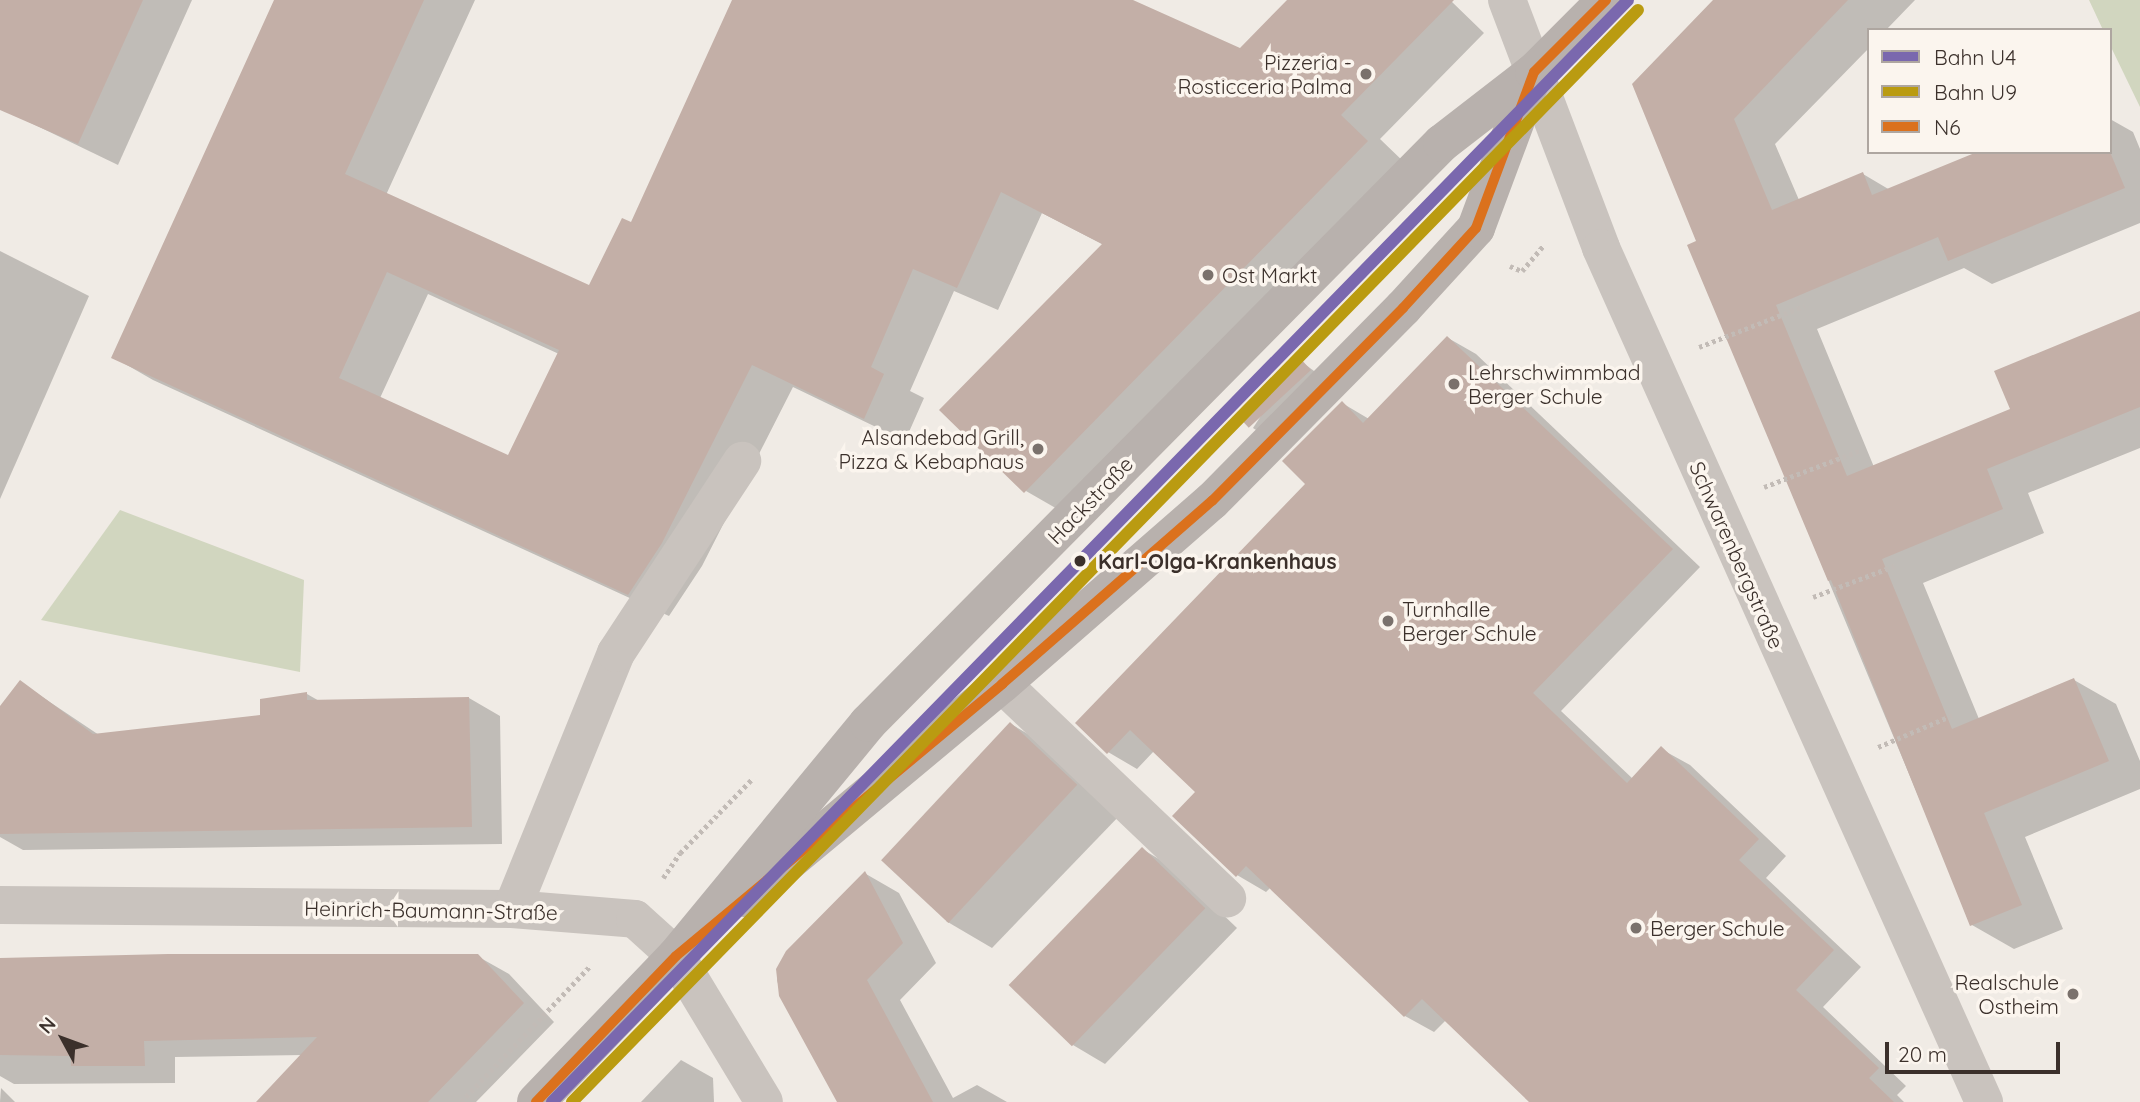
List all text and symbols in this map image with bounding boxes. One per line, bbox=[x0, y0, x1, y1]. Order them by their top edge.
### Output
legend bbox=[1867, 28, 2112, 154]
text: Bahn U4 bbox=[1934, 44, 2016, 70]
place label: Pizzeria - Rosticceria Palma bbox=[1177, 49, 1352, 99]
marker: Pizzeria - Rosticceria Palma bbox=[1358, 66, 1374, 82]
text: Bahn U9 bbox=[1934, 79, 2017, 105]
text: N6 bbox=[1934, 114, 1961, 140]
place label: Ost Markt bbox=[1222, 262, 1317, 288]
marker: Ost Markt bbox=[1200, 267, 1216, 283]
place label: Lehrschwimmbad Berger Schule bbox=[1468, 359, 1640, 409]
marker: Lehrschwimmbad Berger Schule bbox=[1446, 376, 1462, 392]
place label: Alsandebad Grill, Pizza & Kebaphaus bbox=[838, 424, 1024, 474]
marker: Alsandebad Grill, Pizza & Kebaphaus bbox=[1030, 441, 1046, 457]
street label: Hackstraße bbox=[1042, 451, 1138, 549]
street label: Schwarenbergstraße bbox=[1684, 458, 1790, 652]
place label: Karl-Olga-Krankenhaus bbox=[1098, 548, 1337, 574]
marker: Karl-Olga-Krankenhaus bbox=[1068, 549, 1092, 573]
place label: Turnhalle Berger Schule bbox=[1402, 596, 1537, 646]
marker: Turnhalle Berger Schule bbox=[1380, 613, 1396, 629]
street label: Heinrich-Baumann-Straße bbox=[304, 895, 558, 925]
place label: Berger Schule bbox=[1650, 915, 1785, 941]
marker: Berger Schule bbox=[1628, 920, 1644, 936]
place label: Realschule Ostheim bbox=[1954, 969, 2059, 1019]
marker: Realschule Ostheim bbox=[2065, 986, 2081, 1002]
north arrow bbox=[28, 1004, 98, 1074]
text: N bbox=[34, 1012, 61, 1038]
scale bar bbox=[1888, 1028, 2063, 1072]
text: 20 m bbox=[1898, 1041, 1947, 1067]

